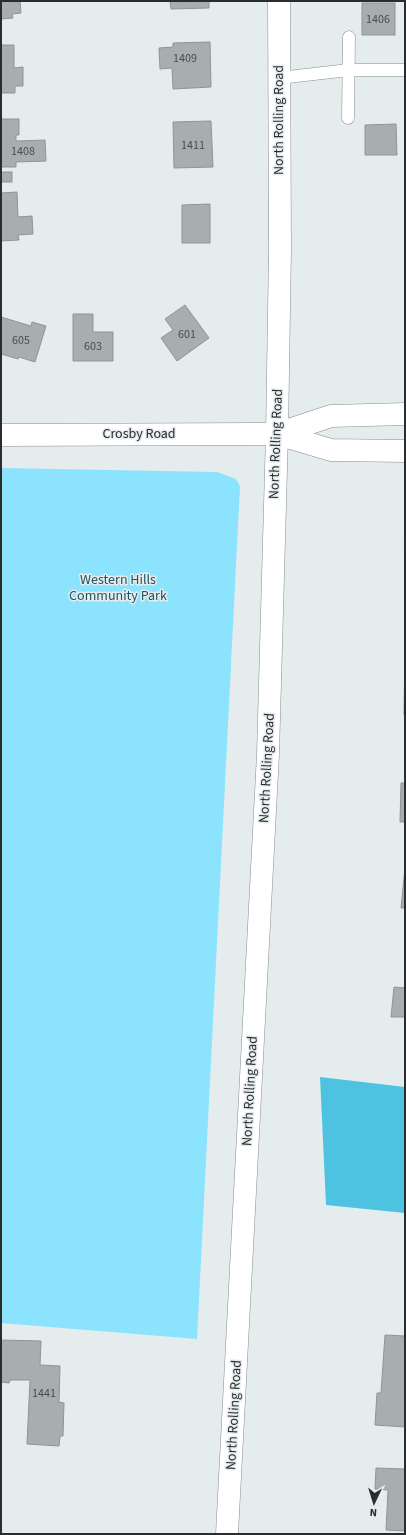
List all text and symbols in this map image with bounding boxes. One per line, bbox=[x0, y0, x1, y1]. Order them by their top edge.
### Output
house number: 1406 bbox=[366, 11, 390, 28]
house number: 1409 bbox=[173, 50, 197, 67]
street label: North Rolling Road bbox=[269, 65, 289, 175]
house number: 1411 bbox=[181, 137, 205, 154]
house number: 1408 bbox=[11, 143, 35, 160]
house number: 601 bbox=[178, 326, 196, 343]
house number: 605 bbox=[12, 332, 30, 349]
house number: 603 bbox=[84, 338, 102, 355]
street label: North Rolling Road bbox=[264, 389, 288, 499]
street label: Crosby Road bbox=[102, 424, 176, 444]
park label: Western Hills Community Park bbox=[69, 570, 167, 606]
street label: North Rolling Road bbox=[254, 712, 280, 824]
street label: North Rolling Road bbox=[237, 1035, 263, 1147]
street label: North Rolling Road bbox=[221, 1359, 247, 1471]
house number: 1441 bbox=[32, 1385, 56, 1402]
north arrow bbox=[354, 1483, 394, 1523]
text: N bbox=[369, 1505, 378, 1520]

